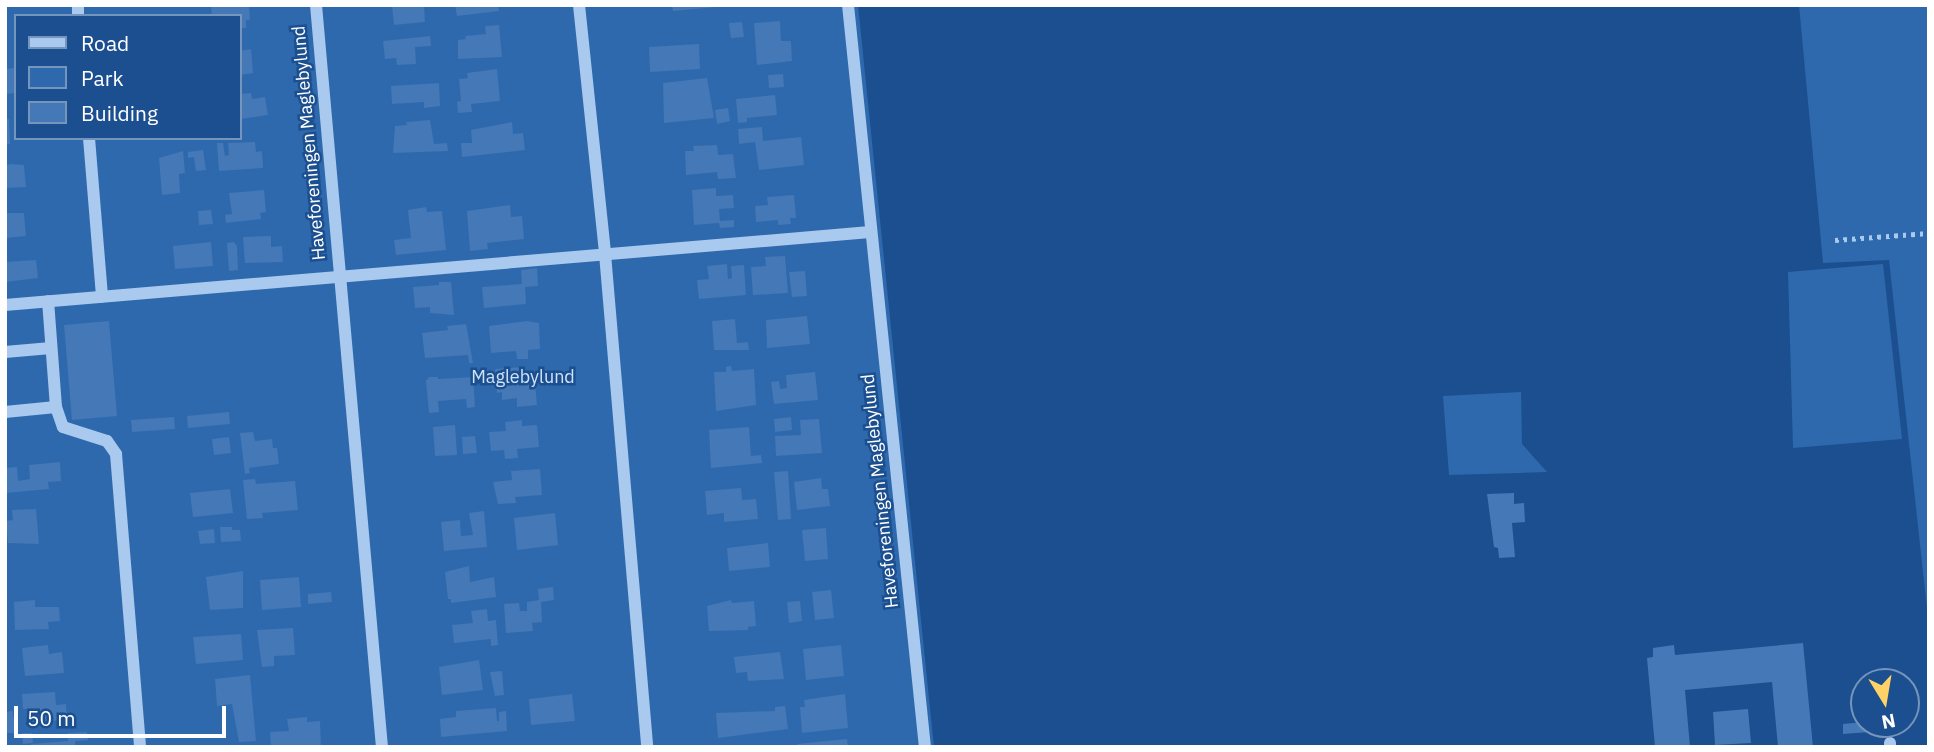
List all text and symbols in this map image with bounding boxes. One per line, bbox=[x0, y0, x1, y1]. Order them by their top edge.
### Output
legend bbox=[14, 14, 242, 140]
street label: Haveforeningen Maglebylund bbox=[288, 25, 330, 261]
text: Road bbox=[81, 29, 129, 57]
text: Park bbox=[81, 64, 124, 92]
text: Building bbox=[81, 99, 158, 127]
park label: Maglebylund bbox=[471, 366, 575, 388]
street label: Haveforeningen Maglebylund bbox=[857, 373, 903, 609]
north arrow bbox=[1850, 668, 1920, 738]
scale bar bbox=[18, 692, 229, 736]
text: 50 m bbox=[27, 704, 76, 732]
text: N bbox=[1880, 709, 1898, 735]

